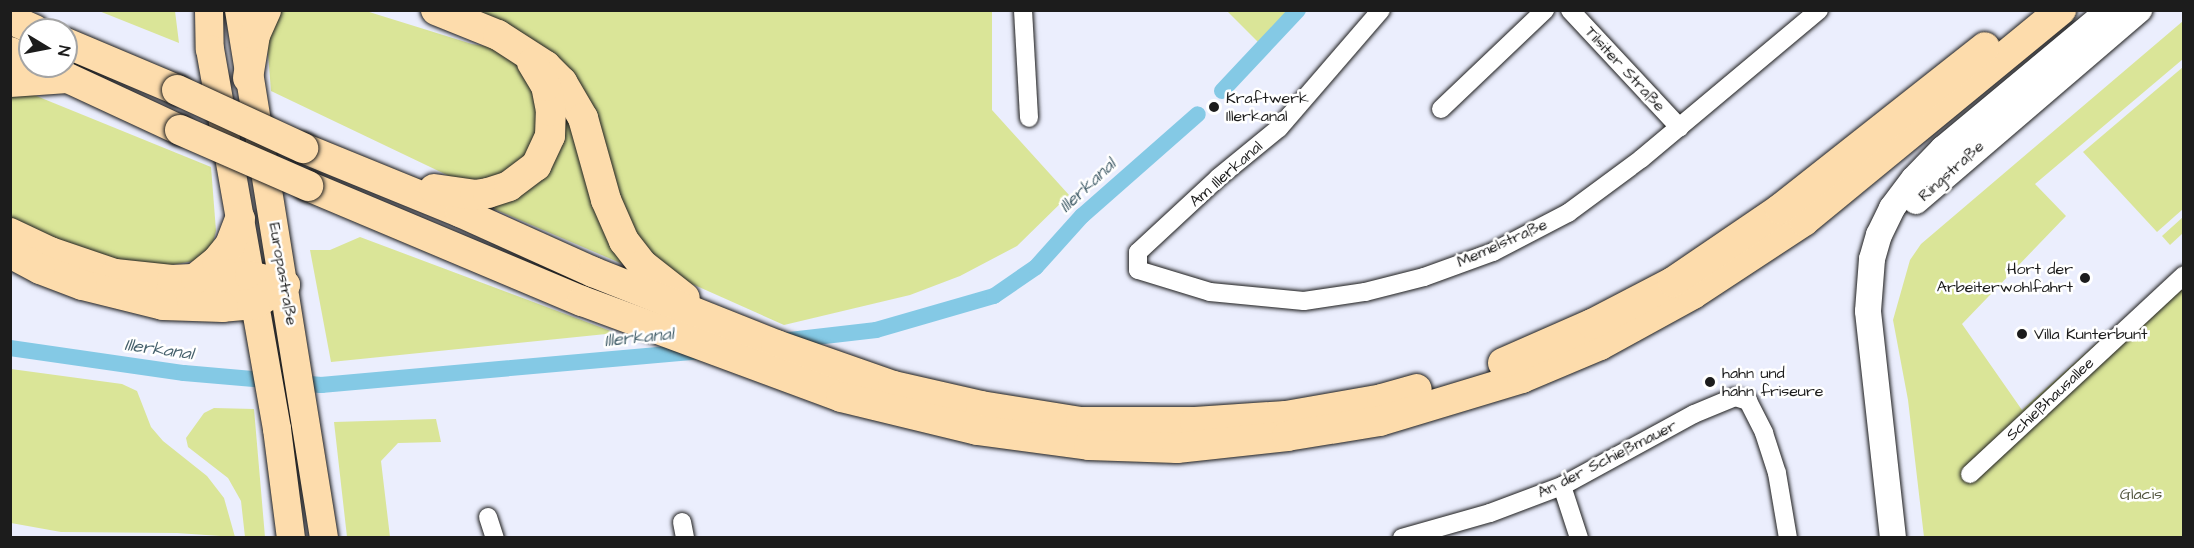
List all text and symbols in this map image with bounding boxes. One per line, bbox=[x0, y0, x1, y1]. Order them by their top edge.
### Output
north arrow bbox=[18, 18, 78, 78]
street label: Tilsiter Straße bbox=[1581, 22, 1669, 116]
text: N bbox=[52, 44, 75, 58]
place label: Kraftwerk Illerkanal bbox=[1226, 88, 1309, 126]
marker: Kraftwerk Illerkanal bbox=[1207, 100, 1221, 114]
street label: Am Illerkanal bbox=[1185, 137, 1267, 211]
street label: Ringstraße bbox=[1914, 137, 1988, 205]
water label: Illerkanal bbox=[1055, 154, 1121, 218]
street label: Memelstraße bbox=[1454, 215, 1550, 271]
street label: Europastraße bbox=[265, 221, 301, 327]
place label: Hort der Arbeiterwohlfahrt bbox=[1937, 259, 2073, 297]
marker: Hort der Arbeiterwohlfahrt bbox=[2078, 271, 2092, 285]
water label: Illerkanal bbox=[603, 324, 675, 352]
place label: Villa Kunterbunt bbox=[2034, 324, 2147, 344]
marker: Villa Kunterbunt bbox=[2015, 327, 2029, 341]
water label: Illerkanal bbox=[123, 334, 195, 366]
street label: Schießhausallee bbox=[2002, 353, 2098, 445]
place label: hahn und hahn friseure bbox=[1722, 363, 1823, 401]
marker: hahn und hahn friseure bbox=[1703, 375, 1717, 389]
street label: An der Schießmauer bbox=[1534, 416, 1680, 502]
park label: Glacis bbox=[2120, 484, 2162, 504]

